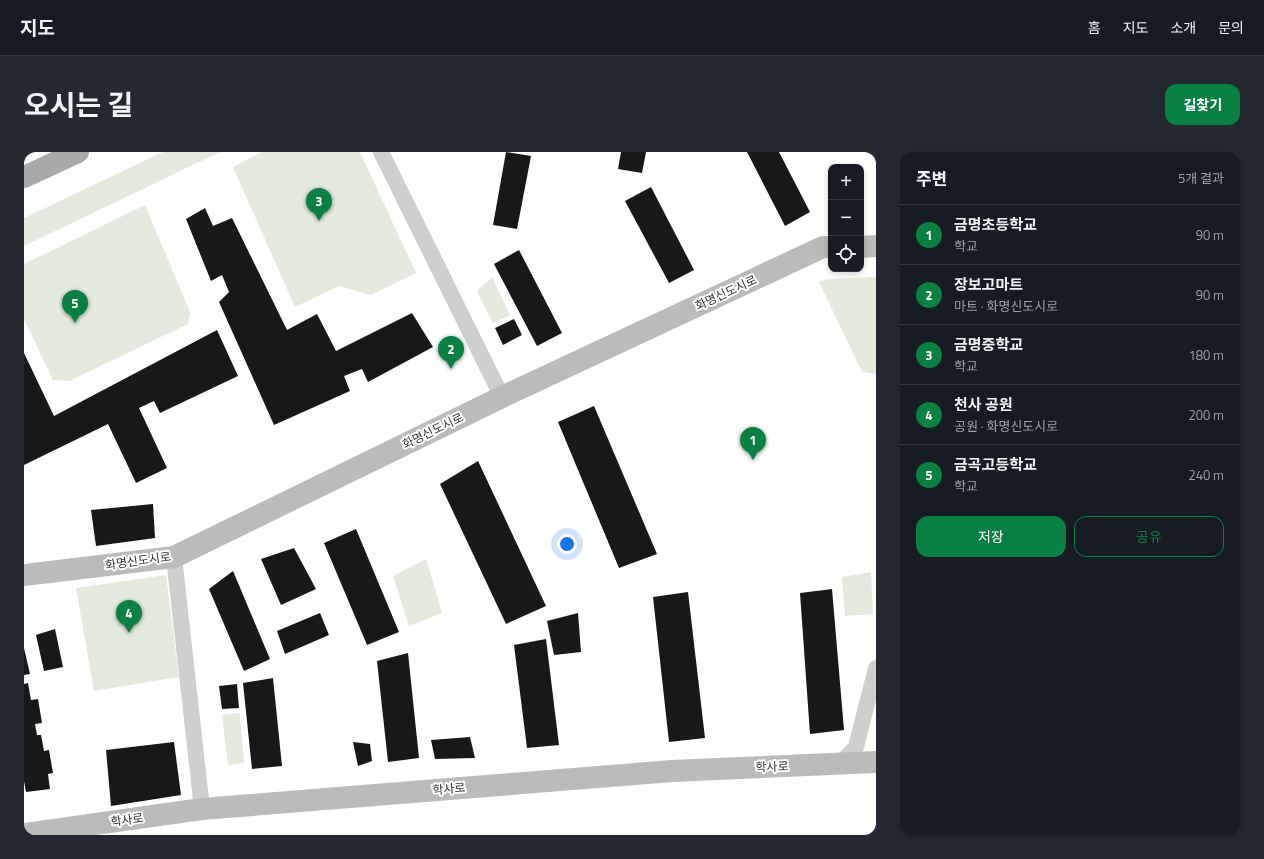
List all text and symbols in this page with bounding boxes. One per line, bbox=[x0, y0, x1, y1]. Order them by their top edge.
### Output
text: 지도 bbox=[20, 13, 55, 42]
text: 홈 bbox=[1088, 17, 1101, 38]
text: 지도 bbox=[1123, 17, 1148, 38]
text: 소개 bbox=[1170, 17, 1196, 38]
text: 문의 bbox=[1218, 17, 1244, 38]
text: 오시는 길 bbox=[24, 83, 133, 126]
button: 길찾기 bbox=[1165, 84, 1240, 125]
map controls bbox=[828, 164, 864, 272]
button: + bbox=[828, 164, 864, 200]
text: 주변 bbox=[916, 166, 947, 192]
text: 5개 결과 bbox=[1178, 168, 1224, 188]
pin: 3 bbox=[306, 188, 332, 221]
button: − bbox=[828, 200, 864, 236]
text: 금명초등학교 bbox=[954, 213, 1037, 236]
text: 1 bbox=[925, 225, 933, 245]
text: 90 m bbox=[1196, 225, 1224, 245]
button: locate bbox=[828, 236, 864, 272]
text: 학교 bbox=[954, 236, 978, 256]
street label: 화명신도시로 bbox=[692, 270, 760, 315]
text: 장보고마트 bbox=[954, 273, 1023, 296]
text: 2 bbox=[925, 285, 933, 305]
text: 90 m bbox=[1196, 285, 1224, 305]
pin: 5 bbox=[62, 290, 88, 323]
text: 마트 · 화명신도시로 bbox=[954, 296, 1058, 316]
text: 금명중학교 bbox=[954, 333, 1023, 356]
pin: 2 bbox=[438, 336, 464, 369]
text: 3 bbox=[925, 345, 933, 365]
text: 180 m bbox=[1188, 345, 1224, 365]
text: 학교 bbox=[954, 356, 978, 376]
text: 천사 공원 bbox=[954, 393, 1013, 416]
text: 4 bbox=[925, 405, 933, 425]
text: 200 m bbox=[1188, 405, 1224, 425]
street label: 화명신도시로 bbox=[399, 407, 467, 454]
text: 공원 · 화명신도시로 bbox=[954, 416, 1058, 436]
pin: 1 bbox=[740, 427, 766, 460]
text: 금곡고등학교 bbox=[954, 453, 1037, 476]
text: 5 bbox=[925, 465, 933, 485]
text: 240 m bbox=[1188, 465, 1224, 485]
text: 학교 bbox=[954, 476, 978, 496]
button: 저장 bbox=[916, 516, 1066, 557]
button: 공유 bbox=[1074, 516, 1224, 557]
your location bbox=[557, 534, 577, 554]
street label: 화명신도시로 bbox=[104, 546, 172, 575]
pin: 4 bbox=[116, 600, 142, 633]
street label: 학사로 bbox=[755, 756, 789, 777]
street label: 학사로 bbox=[432, 778, 466, 799]
street label: 학사로 bbox=[109, 808, 145, 831]

